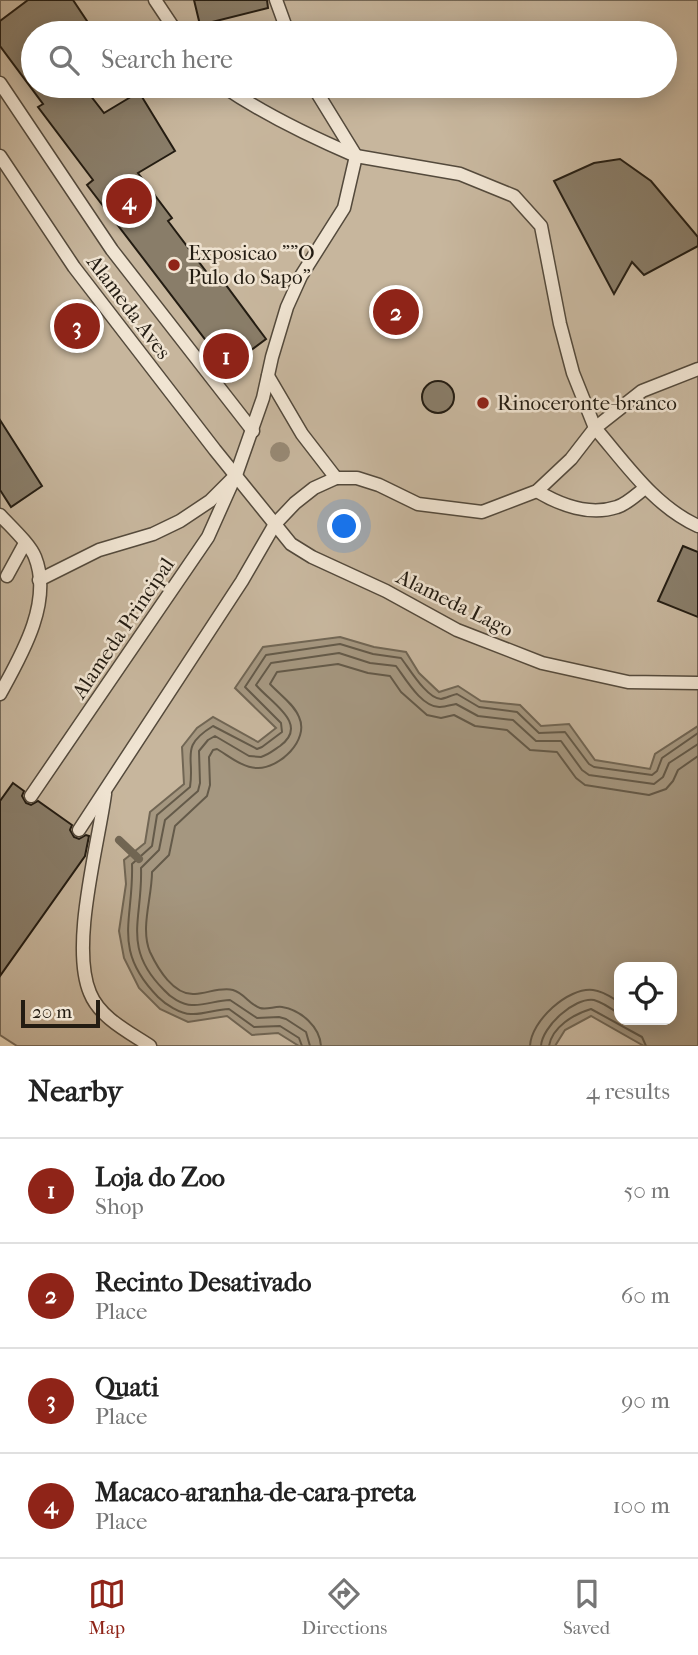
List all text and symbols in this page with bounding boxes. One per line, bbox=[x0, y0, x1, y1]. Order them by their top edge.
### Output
search box bbox=[21, 21, 677, 98]
icon: search bbox=[45, 41, 83, 79]
text: Search here bbox=[101, 44, 233, 75]
pin: 4 bbox=[106, 175, 152, 227]
place label: Exposicao ""O Pulo do Sapo" bbox=[188, 241, 315, 289]
street label: Alameda Aves bbox=[82, 249, 176, 364]
marker: Exposicao ""O Pulo do Sapo" bbox=[166, 257, 182, 273]
pin: 2 bbox=[373, 286, 419, 338]
pin: 3 bbox=[54, 300, 100, 352]
pin: 1 bbox=[203, 330, 249, 382]
place label: Rinoceronte-branco bbox=[497, 391, 677, 415]
marker: Rinoceronte-branco bbox=[475, 395, 491, 411]
your location bbox=[327, 509, 361, 543]
street label: Alameda Principal bbox=[66, 553, 179, 704]
street label: Alameda Lago bbox=[392, 564, 517, 642]
map controls bbox=[614, 962, 677, 1025]
button: locate bbox=[614, 962, 677, 1025]
scale bar bbox=[21, 997, 100, 1029]
text: 20 m bbox=[32, 1001, 72, 1023]
text: Nearby bbox=[28, 1074, 123, 1109]
text: 4 results bbox=[586, 1078, 670, 1105]
text: Loja do Zoo bbox=[95, 1162, 225, 1193]
text: 1 bbox=[47, 1177, 55, 1204]
text: 50 m bbox=[623, 1177, 670, 1204]
text: Shop bbox=[95, 1193, 144, 1220]
text: Recinto Desativado bbox=[95, 1267, 311, 1298]
text: 2 bbox=[45, 1282, 57, 1309]
text: 60 m bbox=[621, 1282, 670, 1309]
text: Place bbox=[95, 1298, 147, 1325]
text: Quati bbox=[95, 1372, 159, 1403]
text: 3 bbox=[46, 1387, 56, 1414]
text: 90 m bbox=[621, 1387, 670, 1414]
text: Place bbox=[95, 1403, 147, 1430]
text: Macaco-aranha-de-cara-preta bbox=[95, 1477, 415, 1508]
text: 4 bbox=[44, 1492, 58, 1519]
text: 100 m bbox=[612, 1492, 670, 1519]
text: Place bbox=[95, 1508, 147, 1535]
tab: Map bbox=[88, 1575, 126, 1639]
tab: Directions bbox=[302, 1575, 387, 1639]
tab: Saved bbox=[563, 1575, 610, 1639]

